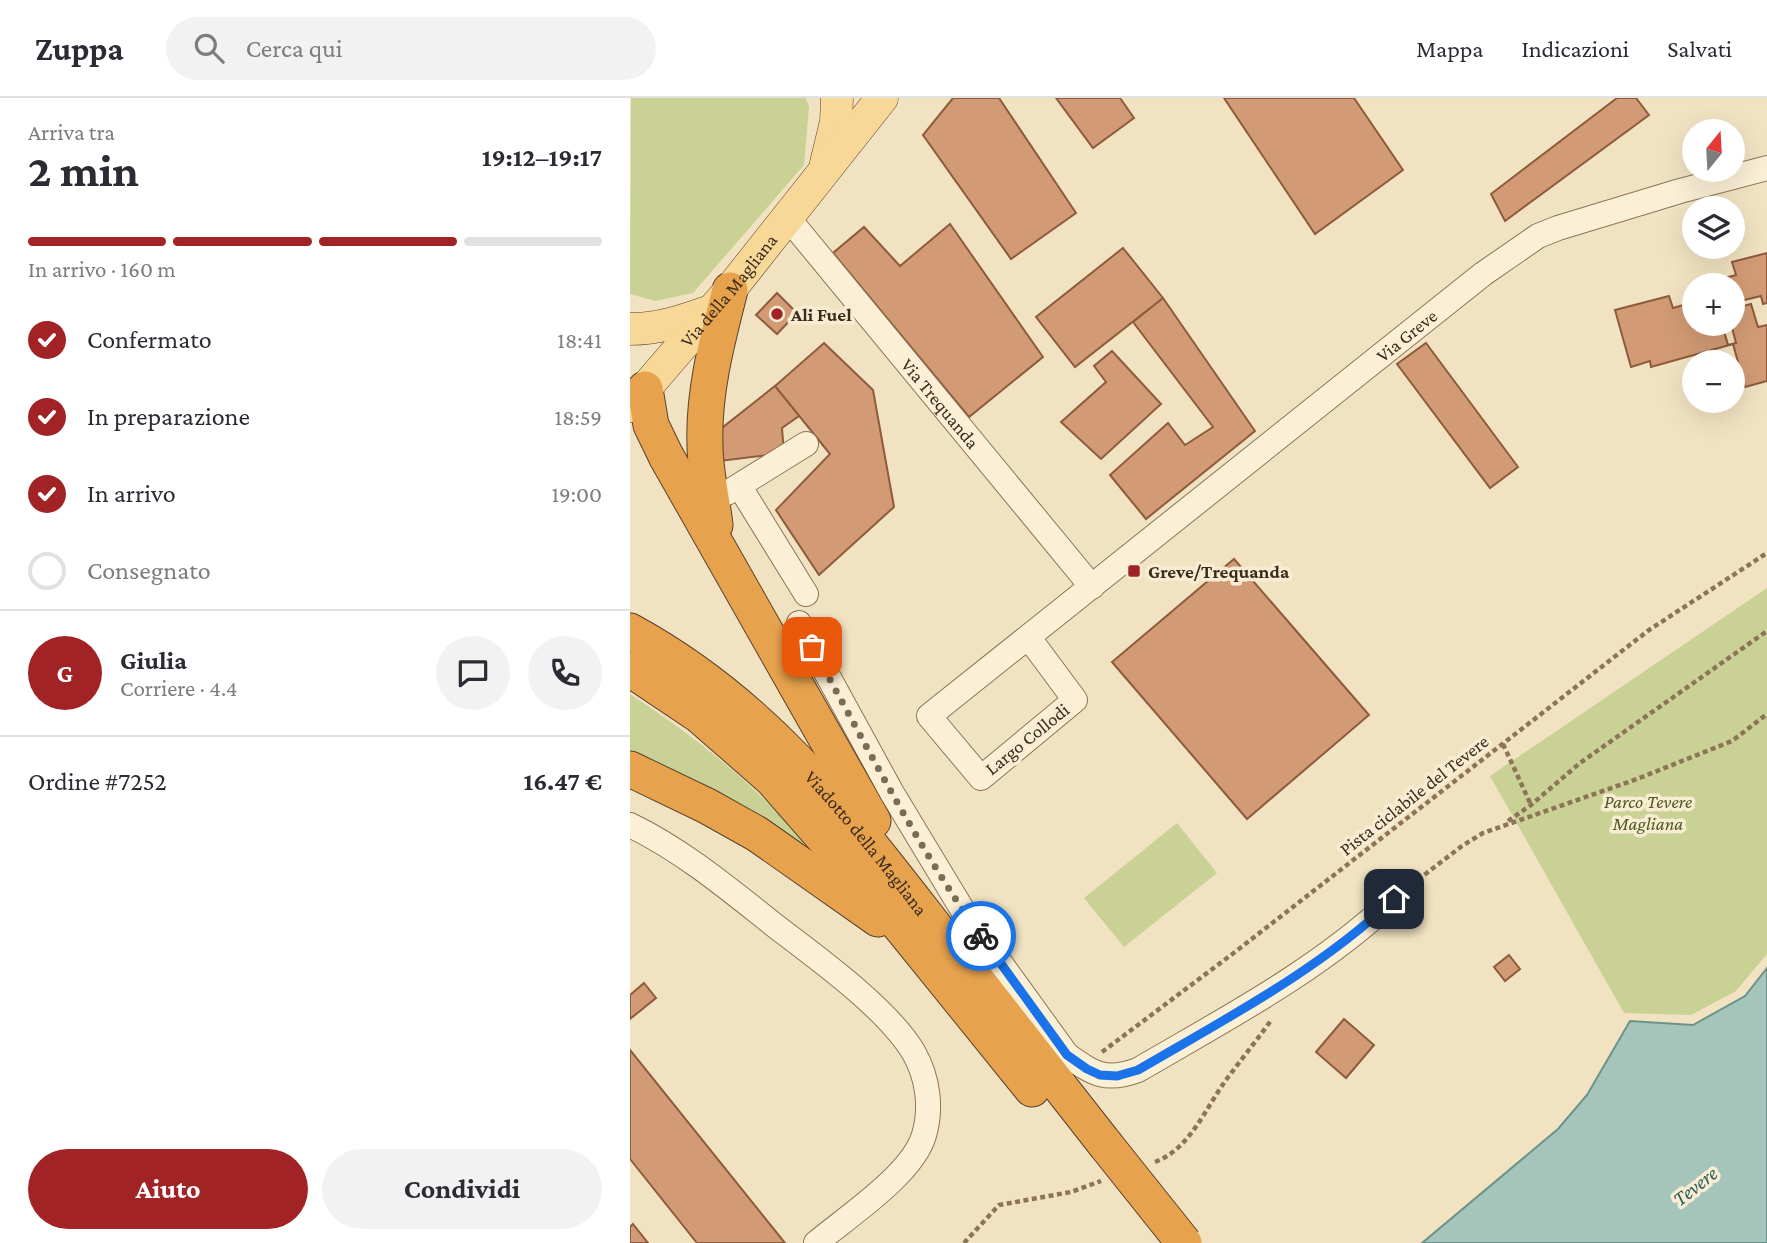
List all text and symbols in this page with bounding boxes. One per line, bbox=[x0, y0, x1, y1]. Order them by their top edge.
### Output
search box bbox=[166, 17, 656, 80]
icon: search bbox=[190, 29, 228, 67]
text: Zuppa bbox=[35, 30, 124, 67]
text: Cerca qui bbox=[246, 34, 343, 63]
text: Mappa bbox=[1416, 35, 1483, 62]
text: Indicazioni bbox=[1521, 35, 1629, 62]
text: Salvati bbox=[1667, 35, 1732, 62]
text: Arriva tra bbox=[28, 119, 115, 145]
north arrow bbox=[1682, 119, 1745, 182]
map controls bbox=[1682, 119, 1745, 413]
text: 19:12–19:17 bbox=[482, 143, 602, 172]
text: 2 min bbox=[28, 145, 139, 196]
button: layers bbox=[1682, 196, 1745, 259]
street label: Via della Magliana bbox=[676, 229, 781, 351]
text: In arrivo · 160 m bbox=[28, 256, 176, 282]
button: + bbox=[1682, 273, 1745, 336]
place label: Ali Fuel bbox=[790, 304, 852, 325]
street label: Via Greve bbox=[1372, 305, 1441, 366]
marker: Ali Fuel bbox=[769, 306, 785, 322]
icon: check bbox=[28, 321, 66, 359]
text: Confermato bbox=[87, 325, 212, 354]
text: 18:41 bbox=[557, 327, 602, 353]
button: − bbox=[1682, 350, 1745, 413]
street label: Via Trequanda bbox=[897, 354, 984, 453]
icon: check bbox=[28, 398, 66, 436]
text: In preparazione bbox=[87, 402, 250, 431]
text: 18:59 bbox=[555, 404, 602, 430]
icon: check bbox=[28, 475, 66, 513]
text: In arrivo bbox=[87, 479, 176, 508]
text: 19:00 bbox=[551, 481, 602, 507]
text: Consegnato bbox=[87, 556, 211, 585]
place label: Greve/Trequanda bbox=[1148, 561, 1290, 582]
marker: Greve/Trequanda bbox=[1126, 563, 1142, 579]
pin bbox=[782, 617, 842, 677]
icon: bag bbox=[793, 628, 831, 666]
button: chat bbox=[436, 636, 510, 710]
button: phone bbox=[528, 636, 602, 710]
text: Giulia bbox=[120, 646, 187, 675]
text: G bbox=[57, 659, 73, 688]
text: Corriere · 4.4 bbox=[120, 675, 237, 701]
street label: Largo Collodi bbox=[981, 699, 1073, 779]
street label: Pista ciclabile del Tevere bbox=[1335, 730, 1493, 860]
street label: Viadotto della Magliana bbox=[801, 766, 932, 920]
text: Ordine #7252 bbox=[28, 767, 167, 796]
text: 16.47 € bbox=[523, 767, 602, 796]
park label: Parco Tevere Magliana bbox=[1604, 791, 1692, 834]
pin bbox=[1364, 869, 1424, 929]
icon: home bbox=[1375, 880, 1413, 918]
courier bbox=[946, 901, 1016, 971]
icon: bike bbox=[962, 917, 1000, 955]
button: Aiuto bbox=[28, 1149, 308, 1229]
button: Condividi bbox=[322, 1149, 602, 1229]
water label: Tevere bbox=[1668, 1161, 1722, 1211]

